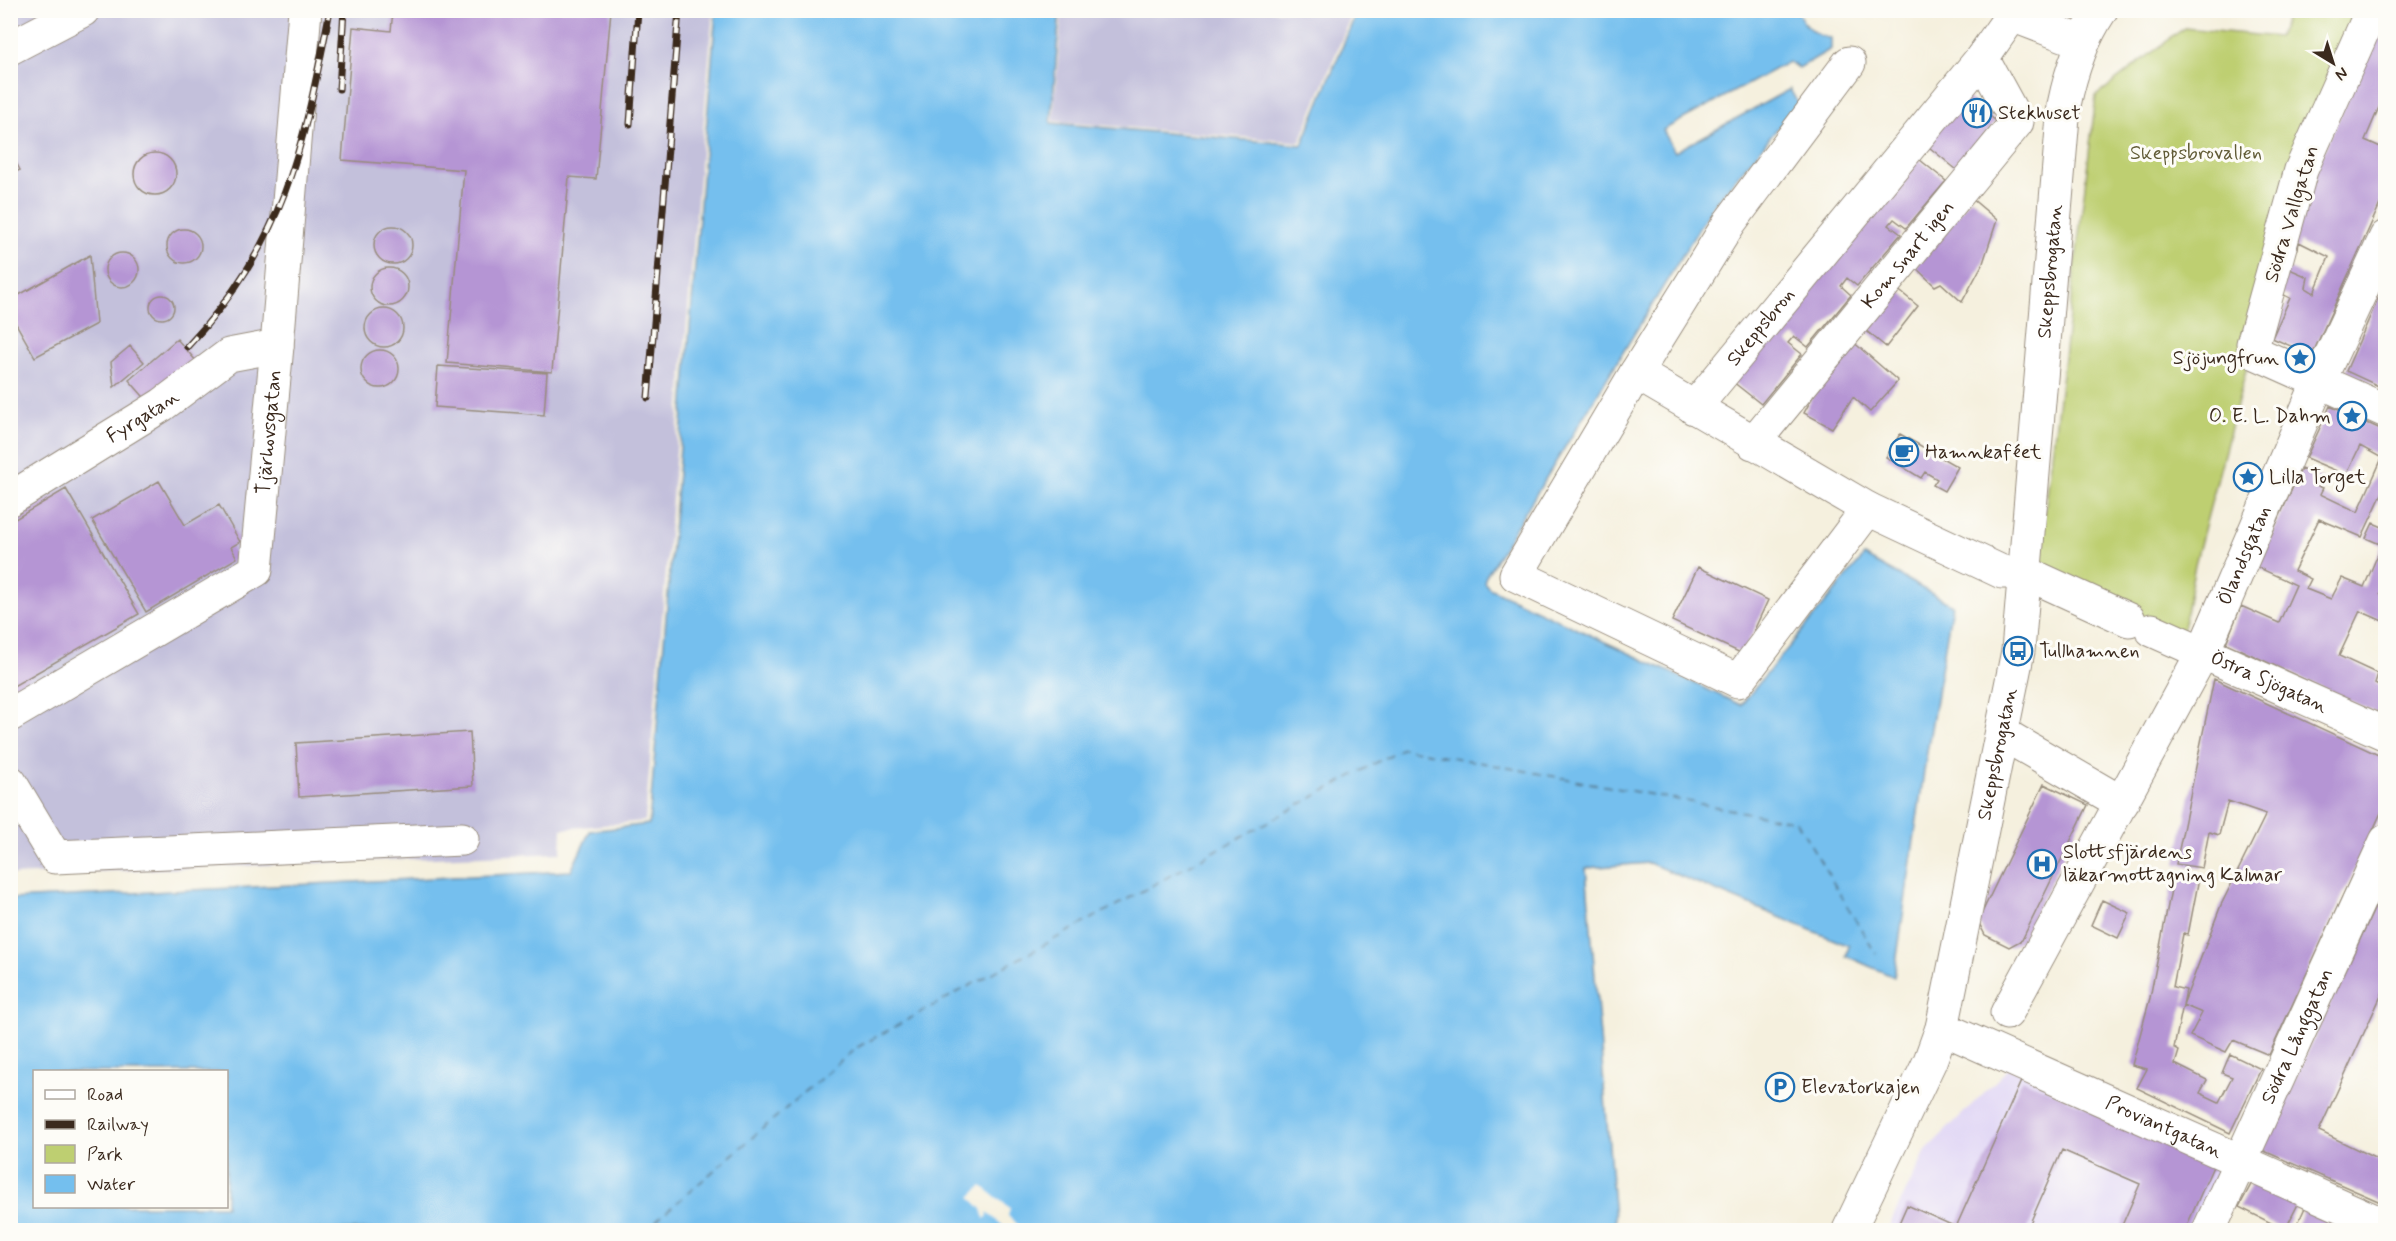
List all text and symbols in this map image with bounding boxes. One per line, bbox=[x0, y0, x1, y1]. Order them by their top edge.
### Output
north arrow bbox=[2303, 33, 2363, 93]
text: N bbox=[2331, 62, 2352, 85]
restaurant icon: Stekhuset bbox=[1961, 97, 1993, 129]
place label: Stekhuset bbox=[1998, 100, 2081, 127]
park label: Skeppsbrovallen bbox=[2130, 140, 2262, 167]
street label: Södra Vallgatan bbox=[2258, 142, 2327, 286]
street label: Kom snart igen bbox=[1855, 195, 1961, 314]
street label: Skeppsbrogatan bbox=[2031, 203, 2069, 340]
street label: Skeppsbron bbox=[1720, 282, 1801, 372]
place icon: Sjöjungfrun bbox=[2284, 342, 2316, 374]
place label: Sjöjungfrun bbox=[2173, 345, 2279, 373]
street label: Tjärhovsgatan bbox=[250, 369, 288, 496]
street label: Fyrgatan bbox=[101, 383, 184, 450]
place icon: O. E. L. Dahm bbox=[2336, 400, 2368, 432]
place label: O. E. L. Dahm bbox=[2209, 403, 2331, 430]
cafe icon: Hamnkaféet bbox=[1888, 436, 1920, 468]
place label: Hamnkaféet bbox=[1925, 439, 2042, 466]
place icon: Lilla Torget bbox=[2232, 461, 2264, 493]
place label: Lilla Torget bbox=[2269, 464, 2366, 492]
street label: Ölandsgatan bbox=[2211, 501, 2278, 609]
bus stop icon: Tullhamnen bbox=[2002, 635, 2034, 667]
place label: Tullhamnen bbox=[2039, 638, 2140, 665]
street label: Östra Sjögatan bbox=[2206, 644, 2332, 720]
street label: Skeppsbrogatan bbox=[1971, 685, 2024, 823]
place label: Slottsfjärdens läkarmottagning Kalmar bbox=[2063, 839, 2283, 889]
hospital icon: Slottsfjärdens läkarmottagning Kalmar bbox=[2026, 848, 2058, 880]
street label: Södra Långgatan bbox=[2255, 964, 2340, 1108]
legend bbox=[33, 1070, 228, 1208]
parking icon: Elevatorkajen bbox=[1764, 1071, 1796, 1103]
place label: Elevatorkajen bbox=[1801, 1074, 1920, 1101]
text: Road bbox=[87, 1083, 123, 1107]
street label: Proviantgatan bbox=[2101, 1089, 2227, 1165]
text: Railway bbox=[87, 1113, 149, 1137]
text: Park bbox=[87, 1143, 123, 1167]
text: Water bbox=[87, 1173, 136, 1197]

